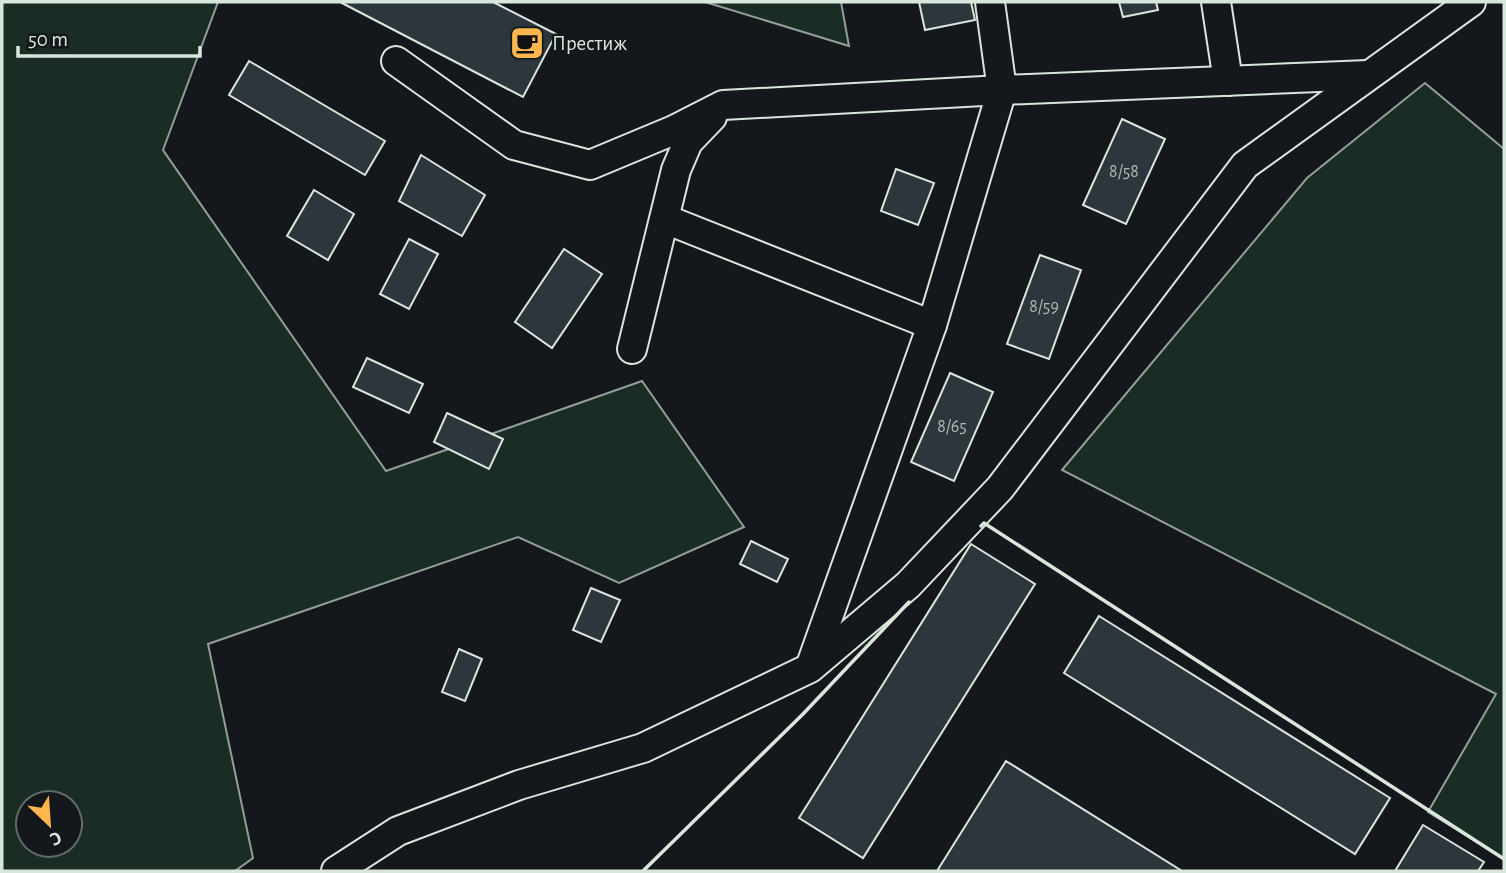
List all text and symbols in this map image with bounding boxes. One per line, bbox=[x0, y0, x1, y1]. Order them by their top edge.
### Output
scale bar bbox=[18, 14, 200, 58]
cafe icon: Престиж bbox=[508, 24, 546, 62]
text: 50 m bbox=[28, 29, 68, 50]
place label: Престиж bbox=[552, 33, 627, 54]
house number: 8/58 bbox=[1109, 163, 1139, 181]
house number: 8/59 bbox=[1029, 298, 1059, 316]
house number: 8/65 bbox=[937, 418, 967, 436]
north arrow bbox=[14, 789, 84, 859]
text: С bbox=[47, 827, 64, 849]

